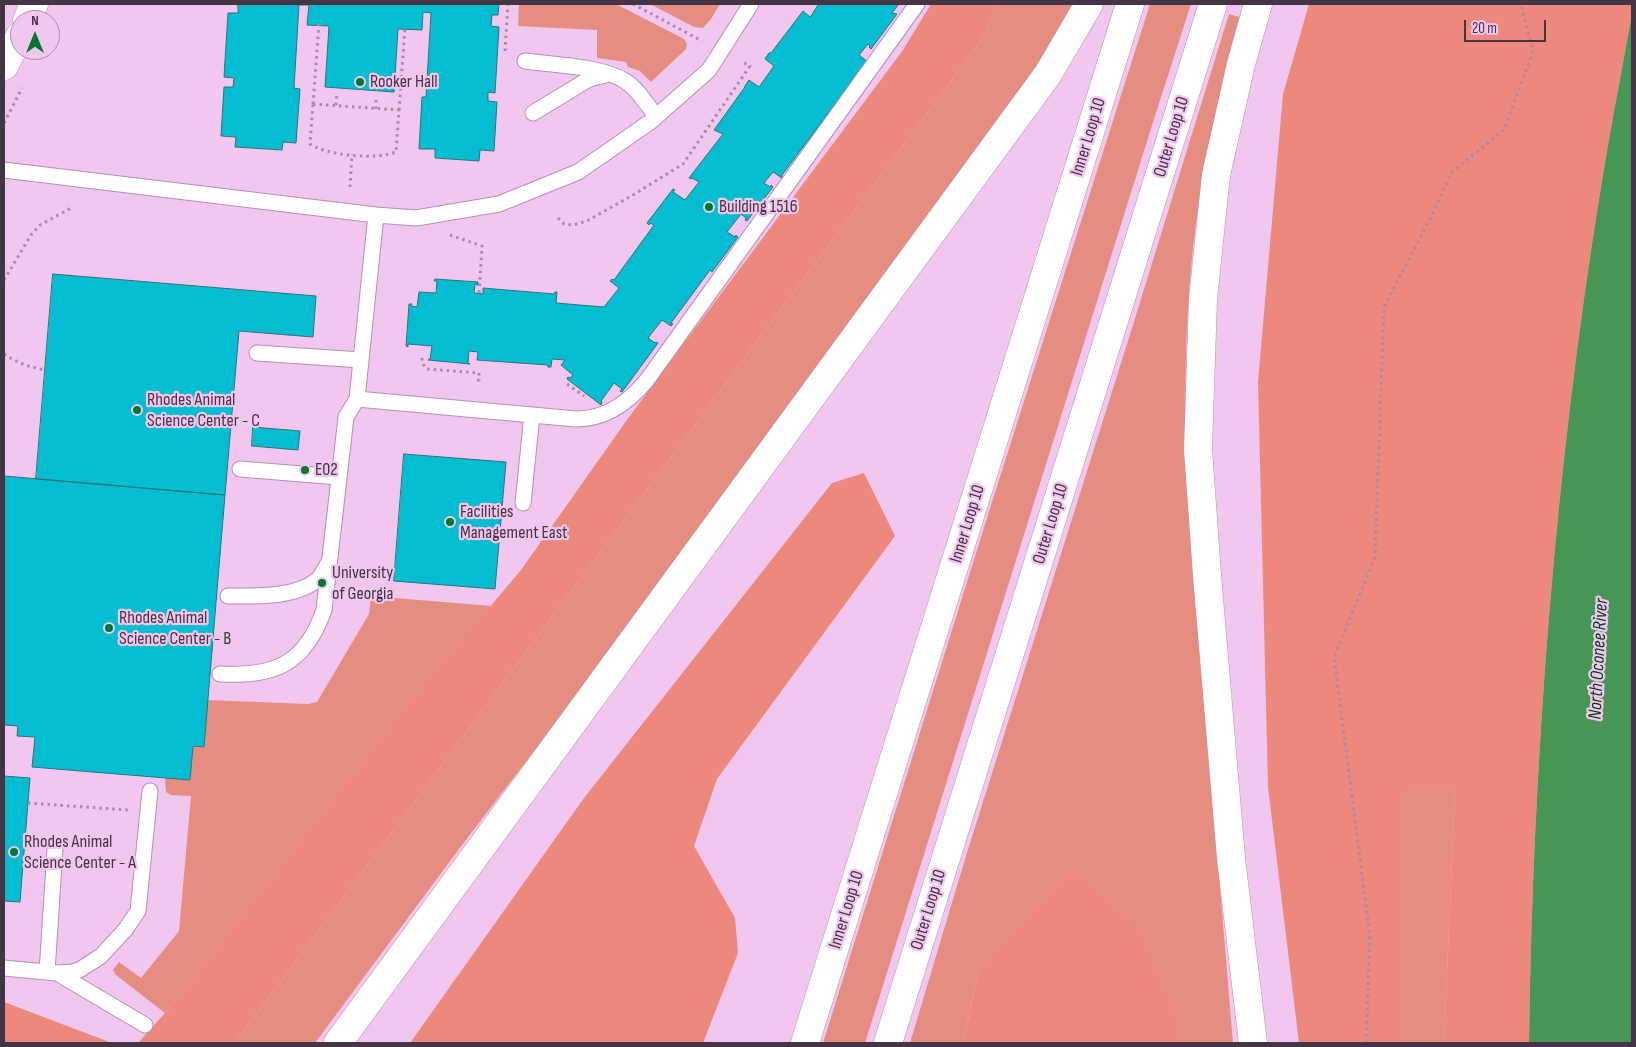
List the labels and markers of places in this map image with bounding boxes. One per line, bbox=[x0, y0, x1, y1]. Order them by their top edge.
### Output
place label: Rooker Hall bbox=[370, 71, 438, 93]
marker: Rooker Hall bbox=[354, 76, 366, 88]
place label: Building 1516 bbox=[719, 196, 798, 218]
marker: Building 1516 bbox=[703, 201, 715, 213]
place label: Rhodes Animal Science Center - C bbox=[147, 389, 260, 432]
marker: Rhodes Animal Science Center - C bbox=[131, 404, 143, 416]
place label: E02 bbox=[315, 459, 338, 481]
marker: E02 bbox=[299, 464, 311, 476]
place label: Facilities Management East bbox=[460, 501, 568, 544]
marker: Facilities Management East bbox=[444, 516, 456, 528]
place label: University of Georgia bbox=[332, 562, 393, 604]
marker: University of Georgia bbox=[316, 577, 328, 589]
place label: Rhodes Animal Science Center - B bbox=[119, 607, 231, 650]
marker: Rhodes Animal Science Center - B bbox=[103, 622, 115, 634]
place label: Rhodes Animal Science Center - A bbox=[24, 831, 136, 874]
marker: Rhodes Animal Science Center - A bbox=[8, 846, 20, 858]

